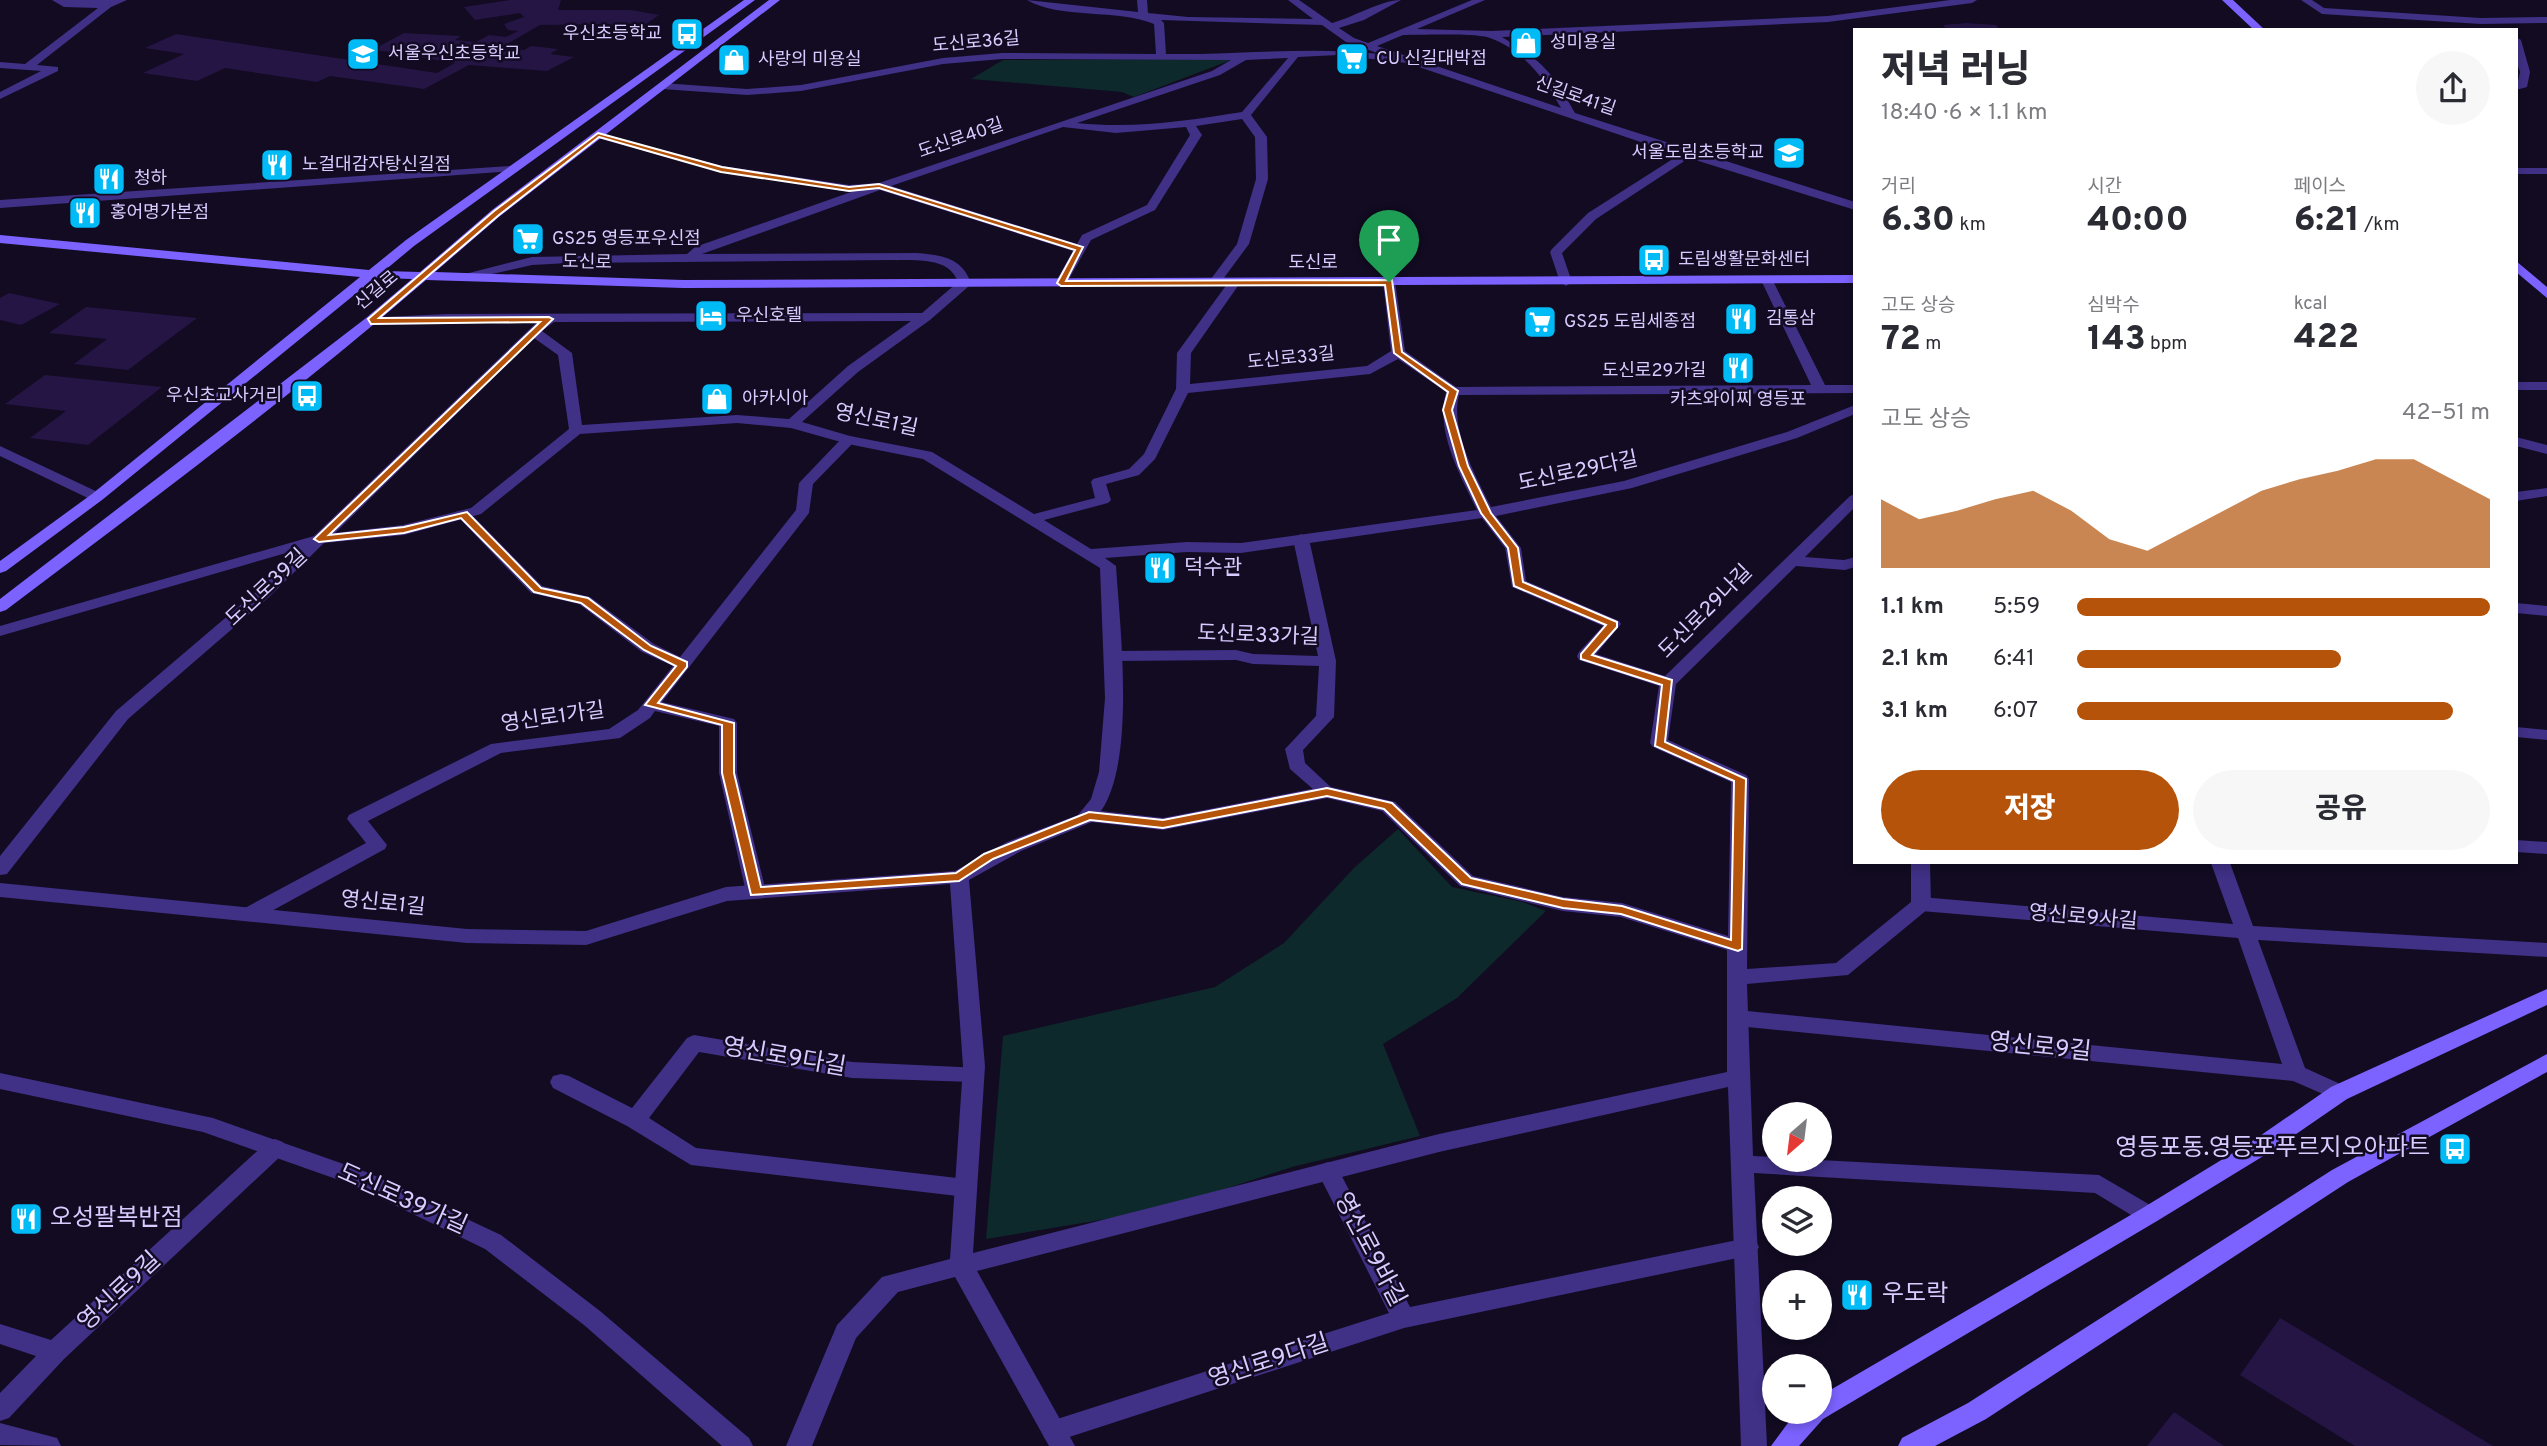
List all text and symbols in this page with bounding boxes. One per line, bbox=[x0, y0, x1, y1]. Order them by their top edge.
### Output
bus stop icon: 우신초등학교 bbox=[668, 15, 706, 53]
place label: 우신초등학교 bbox=[563, 23, 662, 46]
shop icon: 성미용실 bbox=[1507, 24, 1545, 62]
street label: 도신로36길 bbox=[931, 28, 1021, 58]
place label: 성미용실 bbox=[1550, 32, 1616, 55]
school or university icon: 서울우신초등학교 bbox=[344, 35, 382, 73]
supermarket icon: CU 신길대박점 bbox=[1333, 40, 1371, 78]
shop icon: 사랑의 미용실 bbox=[715, 41, 753, 79]
place label: 서울우신초등학교 bbox=[388, 43, 520, 66]
place label: CU 신길대박점 bbox=[1376, 48, 1487, 71]
text: 저녁 러닝 bbox=[1881, 48, 2031, 97]
place label: 사랑의 미용실 bbox=[758, 49, 862, 72]
button: share bbox=[2416, 51, 2490, 125]
street label: 신길로41길 bbox=[1531, 72, 1619, 122]
text: 18:40 · 6 × 1.1 km bbox=[1881, 99, 2048, 128]
street label: 도신로40길 bbox=[915, 114, 1007, 164]
school or university icon: 서울도림초등학교 bbox=[1770, 134, 1808, 172]
place label: 서울도림초등학교 bbox=[1632, 142, 1764, 165]
restaurant icon: 노걸대감자탕신길점 bbox=[258, 146, 296, 184]
place label: 노걸대감자탕신길점 bbox=[302, 154, 451, 177]
restaurant icon: 청하 bbox=[90, 160, 128, 198]
place label: 청하 bbox=[134, 168, 168, 191]
text: 거리 bbox=[1881, 175, 1916, 199]
text: 시간 bbox=[2087, 175, 2122, 199]
text: 페이스 bbox=[2294, 175, 2346, 199]
restaurant icon: 홍어명가본점 bbox=[66, 194, 104, 232]
text: 6.30 bbox=[1881, 199, 1955, 243]
text: 40:00 bbox=[2087, 199, 2189, 243]
text: 6:21 bbox=[2294, 199, 2360, 243]
place label: 홍어명가본점 bbox=[110, 202, 209, 225]
pin bbox=[1359, 210, 1419, 282]
text: km bbox=[1955, 213, 1986, 237]
text: /km bbox=[2360, 213, 2400, 237]
supermarket icon: GS25 영등포우신점 bbox=[509, 220, 547, 258]
icon: arrive bbox=[1370, 221, 1408, 259]
place label: GS25 영등포우신점 bbox=[552, 228, 701, 251]
bus stop icon: 도림생활문화센터 bbox=[1635, 241, 1673, 279]
place label: 도림생활문화센터 bbox=[1678, 249, 1810, 272]
street label: 도신로 bbox=[562, 251, 612, 275]
street label: 도신로 bbox=[1288, 252, 1338, 275]
street label: 신길로 bbox=[351, 266, 403, 316]
text: kcal bbox=[2294, 292, 2327, 316]
text: 고도 상승 bbox=[1881, 294, 1955, 318]
text: 심박수 bbox=[2087, 294, 2140, 318]
hotel icon: 우신호텔 bbox=[692, 297, 730, 335]
restaurant icon: 김통삼 bbox=[1722, 300, 1760, 338]
supermarket icon: GS25 도림세종점 bbox=[1521, 303, 1559, 341]
place label: 우신호텔 bbox=[736, 305, 802, 328]
place label: 김통삼 bbox=[1766, 308, 1816, 331]
place label: GS25 도림세종점 bbox=[1564, 311, 1696, 334]
text: 422 bbox=[2294, 316, 2359, 360]
text: 72 bbox=[1881, 318, 1921, 362]
text: 143 bbox=[2087, 318, 2146, 362]
text: m bbox=[1921, 332, 1941, 356]
text: bpm bbox=[2146, 332, 2187, 356]
street label: 도신로33길 bbox=[1246, 343, 1336, 375]
restaurant icon: 카츠와이찌 영등포 bbox=[1719, 349, 1757, 387]
street label: 도신로29가길 bbox=[1602, 360, 1706, 383]
bus stop icon: 우신초교사거리 bbox=[288, 377, 326, 415]
shop icon: 아카시아 bbox=[698, 380, 736, 418]
place label: 우신초교사거리 bbox=[166, 385, 282, 408]
place label: 아카시아 bbox=[742, 388, 809, 411]
place label: 카츠와이찌 영등포 bbox=[1670, 389, 1806, 412]
street label: 영신로1길 bbox=[832, 399, 920, 443]
text: 42–51 m bbox=[2402, 399, 2490, 428]
text: 고도 상승 bbox=[1881, 406, 1971, 435]
street label: 도신로29다길 bbox=[1516, 446, 1640, 498]
street label: 도신로39길 bbox=[220, 543, 314, 633]
restaurant icon: 덕수관 bbox=[1141, 549, 1179, 587]
place label: 덕수관 bbox=[1184, 555, 1242, 582]
street label: 도신로29나길 bbox=[1653, 559, 1759, 665]
text: 1.1 km bbox=[1881, 593, 1944, 622]
text: 5:59 bbox=[1993, 593, 2040, 622]
street label: 도신로33가길 bbox=[1197, 620, 1319, 652]
text: 2.1 km bbox=[1881, 645, 1949, 674]
text: 6:41 bbox=[1993, 645, 2035, 674]
street label: 영신로1가길 bbox=[499, 697, 607, 739]
text: 3.1 km bbox=[1881, 697, 1948, 726]
text: 6:07 bbox=[1993, 697, 2038, 726]
button: 저장 bbox=[1881, 770, 2179, 850]
button: 공유 bbox=[2193, 770, 2490, 850]
street label: 영신로1길 bbox=[339, 886, 427, 922]
street label: 영신로9사길 bbox=[2027, 900, 2139, 936]
street label: 영신로9길 bbox=[1987, 1028, 2093, 1068]
street label: 영신로9다길 bbox=[720, 1032, 848, 1084]
north arrow bbox=[1762, 1102, 1832, 1172]
map controls bbox=[1762, 1102, 1832, 1424]
bus stop icon: 영등포동.영등포푸르지오아파트 bbox=[2436, 1130, 2474, 1168]
place label: 영등포동.영등포푸르지오아파트 bbox=[2115, 1134, 2430, 1164]
street label: 도신로39가길 bbox=[333, 1158, 471, 1242]
button: layers bbox=[1762, 1186, 1832, 1256]
street label: 영신로9바길 bbox=[1326, 1188, 1412, 1312]
restaurant icon: 오성팔복반점 bbox=[7, 1200, 45, 1238]
place label: 오성팔복반점 bbox=[50, 1204, 182, 1234]
street label: 영신로9길 bbox=[72, 1246, 168, 1338]
button: + bbox=[1762, 1270, 1832, 1340]
restaurant icon: 우도락 bbox=[1838, 1276, 1876, 1314]
place label: 우도락 bbox=[1882, 1280, 1948, 1310]
street label: 영신로9다길 bbox=[1205, 1328, 1333, 1396]
button: − bbox=[1762, 1354, 1832, 1424]

